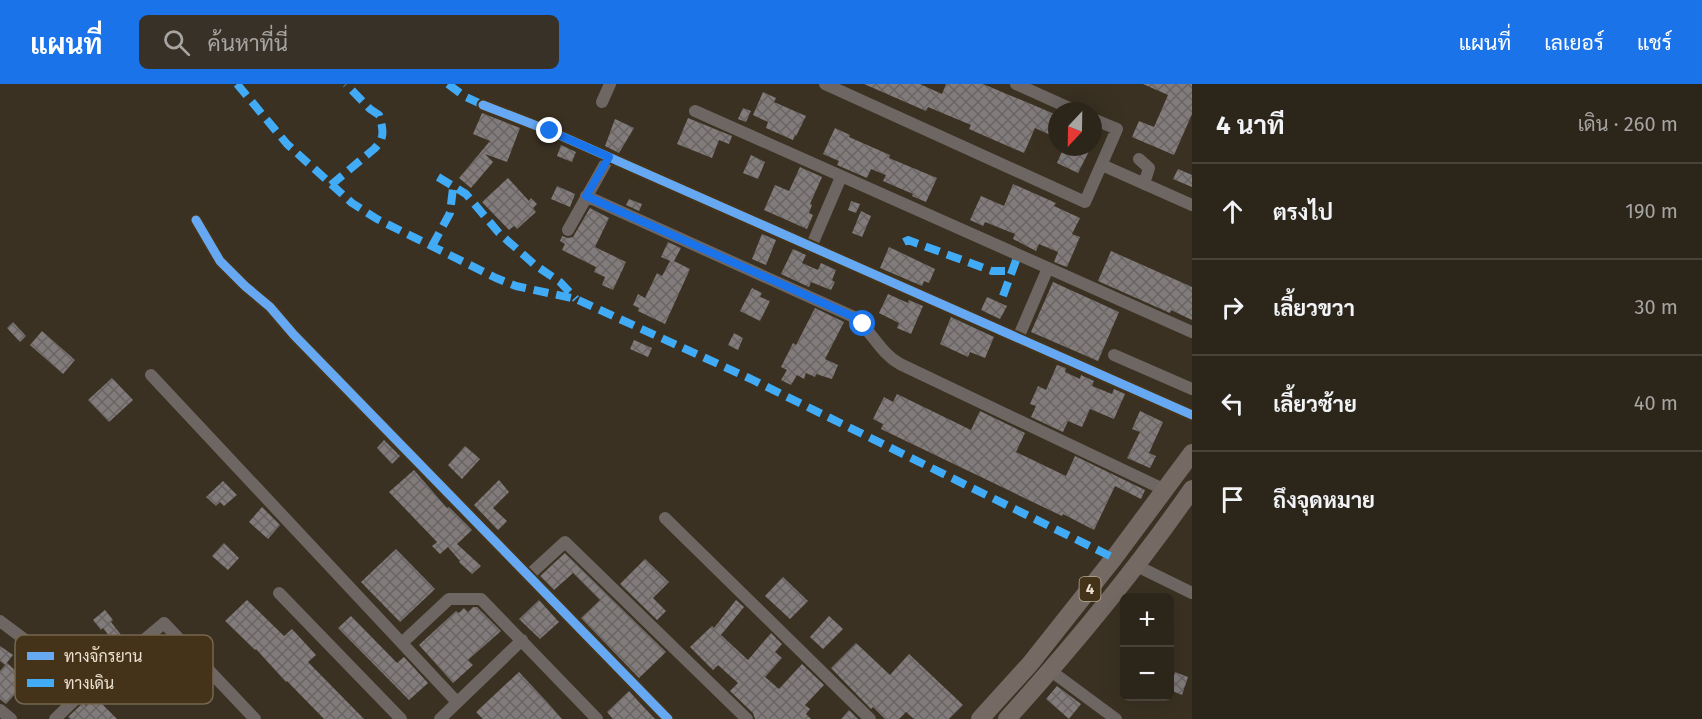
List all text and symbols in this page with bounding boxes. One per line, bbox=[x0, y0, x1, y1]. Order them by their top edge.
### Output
search box bbox=[139, 15, 559, 69]
icon: search bbox=[160, 26, 193, 59]
text: แผนที่ bbox=[30, 28, 103, 61]
text: ค้นหาที่นี่ bbox=[208, 30, 288, 57]
text: แผนที่ bbox=[1459, 30, 1511, 56]
text: เลเยอร์ bbox=[1544, 30, 1604, 56]
text: แชร์ bbox=[1637, 30, 1672, 56]
north arrow bbox=[1048, 102, 1102, 156]
text: 4 นาที bbox=[1216, 110, 1285, 141]
text: เดิน · 260 m bbox=[1578, 112, 1678, 136]
route end bbox=[536, 117, 562, 143]
icon: ahead bbox=[1216, 195, 1249, 228]
text: ตรงไป bbox=[1273, 199, 1333, 226]
text: 190 m bbox=[1625, 199, 1678, 223]
icon: right bbox=[1216, 291, 1249, 324]
text: เลี้ยวขวา bbox=[1273, 295, 1355, 322]
text: 30 m bbox=[1634, 295, 1678, 319]
route start bbox=[849, 310, 875, 336]
icon: left bbox=[1216, 387, 1249, 420]
text: เลี้ยวซ้าย bbox=[1273, 391, 1357, 418]
text: 40 m bbox=[1634, 391, 1678, 415]
icon: arrive bbox=[1216, 483, 1249, 516]
text: ถึงจุดหมาย bbox=[1273, 487, 1375, 514]
road number: 4 bbox=[1080, 577, 1100, 601]
map controls bbox=[1120, 593, 1174, 701]
button: + bbox=[1120, 593, 1174, 647]
legend bbox=[15, 635, 213, 704]
text: ทางจักรยาน bbox=[64, 646, 143, 666]
button: − bbox=[1120, 647, 1174, 701]
text: ทางเดิน bbox=[64, 674, 114, 693]

